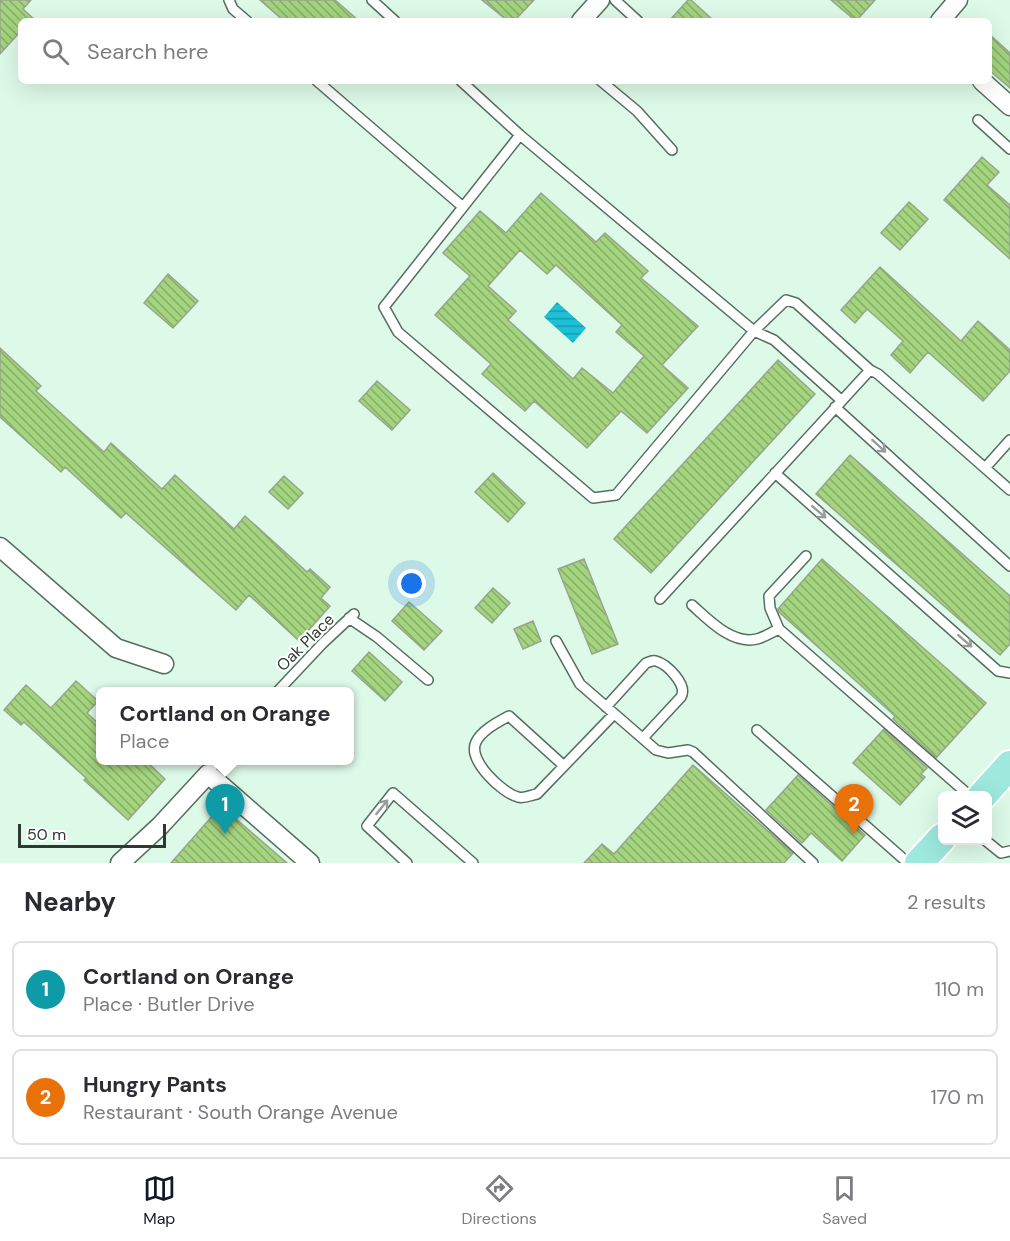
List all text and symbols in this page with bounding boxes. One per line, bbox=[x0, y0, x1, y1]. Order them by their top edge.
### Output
search box bbox=[18, 18, 992, 84]
icon: search bbox=[39, 35, 72, 68]
text: Search here bbox=[87, 37, 208, 66]
one-way arrow bbox=[871, 439, 886, 453]
one-way arrow bbox=[811, 505, 826, 519]
your location bbox=[397, 569, 426, 598]
street label: Oak Place bbox=[272, 609, 339, 676]
one-way arrow bbox=[957, 634, 972, 648]
popup bbox=[96, 687, 354, 765]
text: Cortland on Orange bbox=[120, 699, 330, 728]
text: Place bbox=[120, 728, 169, 754]
pin: 1 bbox=[206, 784, 244, 834]
pin: 2 bbox=[834, 784, 874, 834]
map controls bbox=[938, 791, 992, 845]
button: layers bbox=[938, 791, 992, 845]
one-way arrow bbox=[375, 800, 389, 815]
scale bar bbox=[18, 821, 166, 848]
text: 50 m bbox=[27, 824, 66, 845]
text: Nearby bbox=[24, 885, 116, 919]
text: 2 results bbox=[907, 889, 986, 915]
text: Cortland on Orange bbox=[83, 962, 294, 991]
text: 1 bbox=[42, 976, 49, 1002]
text: 110 m bbox=[935, 976, 984, 1002]
text: Place · Butler Drive bbox=[83, 991, 255, 1017]
text: Hungry Pants bbox=[83, 1070, 227, 1099]
text: 2 bbox=[40, 1084, 51, 1110]
text: 170 m bbox=[931, 1084, 984, 1110]
text: Restaurant · South Orange Avenue bbox=[83, 1099, 398, 1125]
tab: Map bbox=[143, 1172, 176, 1229]
tab: Directions bbox=[461, 1172, 537, 1229]
tab: Saved bbox=[822, 1172, 867, 1229]

